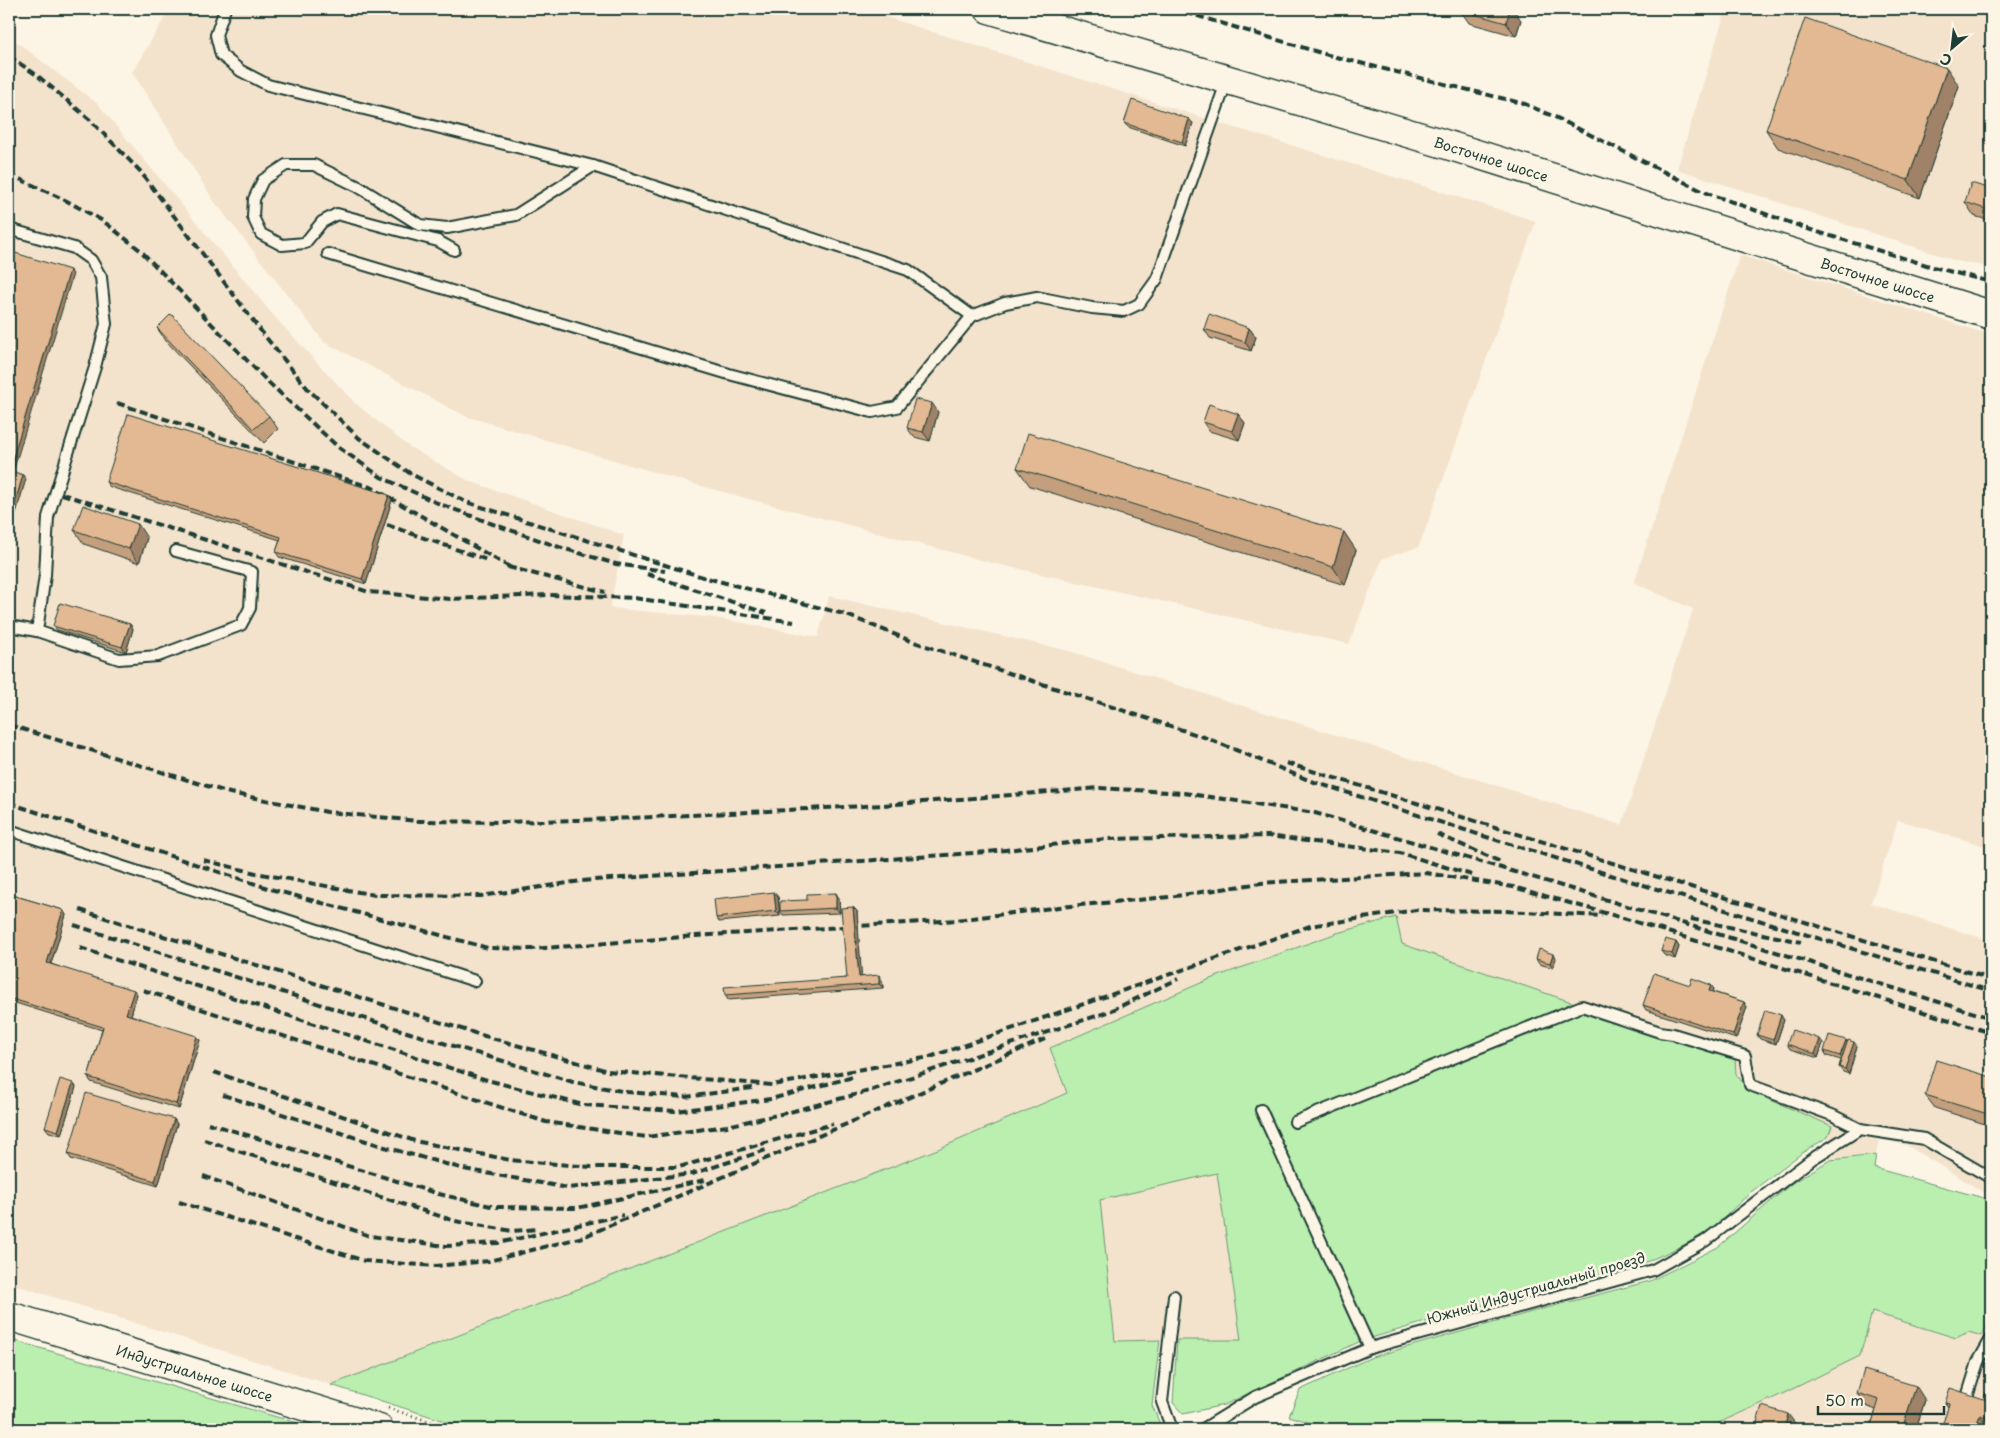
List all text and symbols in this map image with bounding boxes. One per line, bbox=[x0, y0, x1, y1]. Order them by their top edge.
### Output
north arrow bbox=[1928, 22, 1978, 72]
text: С bbox=[1936, 48, 1955, 72]
street label: Восточное шоссе bbox=[1431, 131, 1551, 186]
street label: Восточное шоссе bbox=[1818, 252, 1938, 307]
street label: Южный Индустриальный проезд bbox=[1424, 1247, 1648, 1329]
street label: Индустриальное шоссе bbox=[114, 1339, 275, 1406]
scale bar bbox=[1818, 1383, 1944, 1415]
text: 50 m bbox=[1825, 1388, 1864, 1411]

